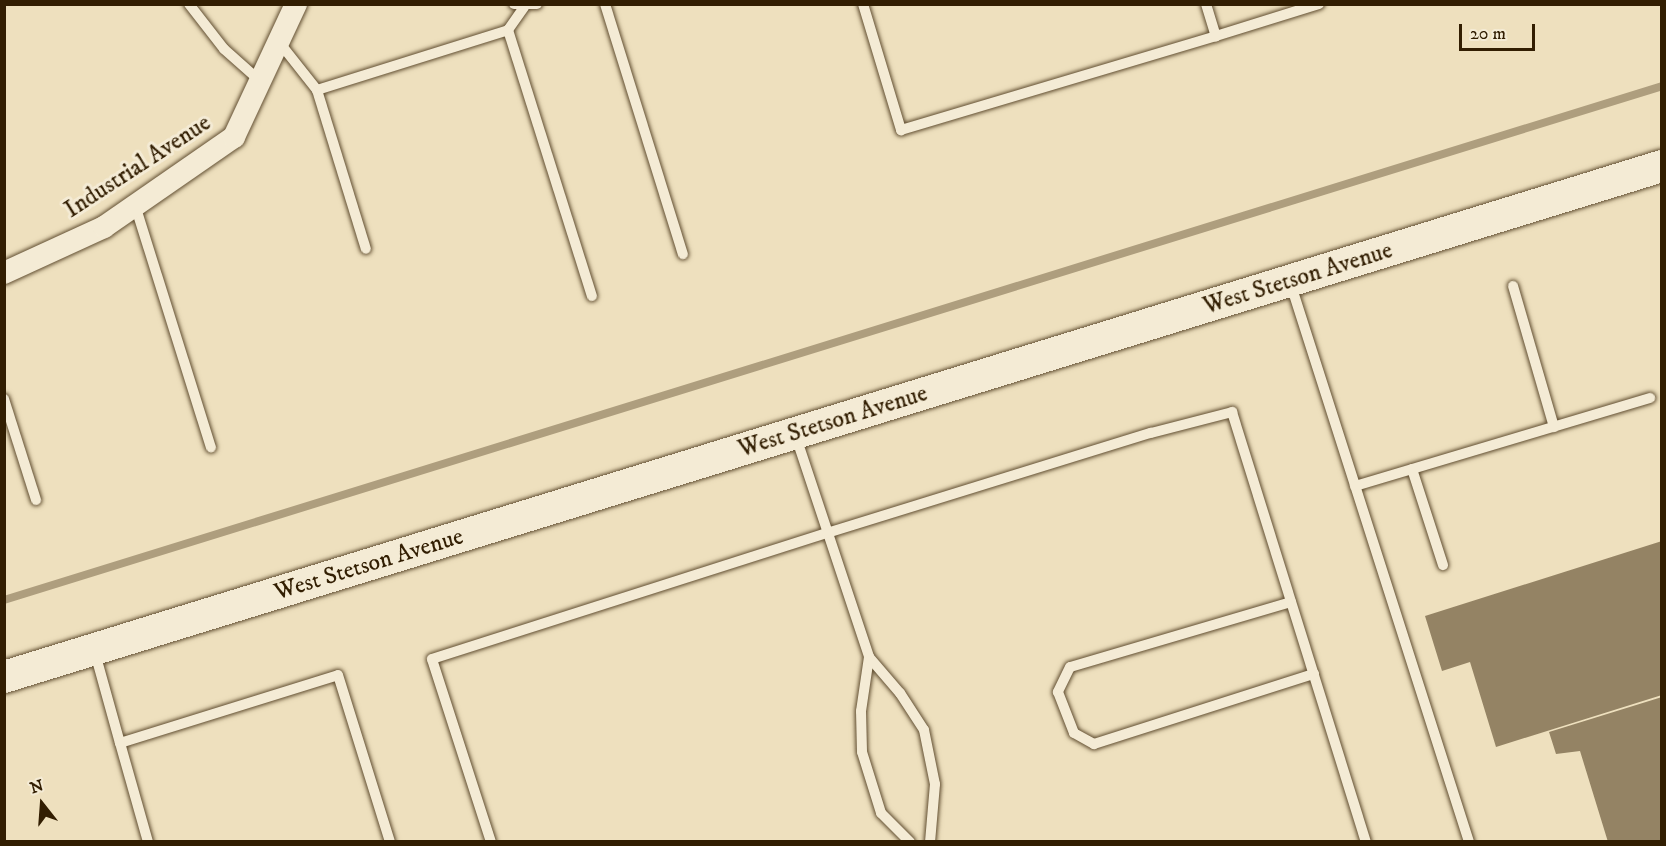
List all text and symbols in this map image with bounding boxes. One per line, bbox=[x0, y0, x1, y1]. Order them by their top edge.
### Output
scale bar bbox=[1462, 12, 1538, 50]
text: 20 m bbox=[1470, 23, 1506, 45]
street label: Industrial Avenue bbox=[60, 109, 216, 225]
street label: West Stetson Avenue bbox=[1200, 237, 1396, 321]
street label: West Stetson Avenue bbox=[735, 380, 931, 464]
street label: West Stetson Avenue bbox=[271, 523, 467, 607]
north arrow bbox=[12, 774, 72, 834]
text: N bbox=[28, 775, 46, 798]

